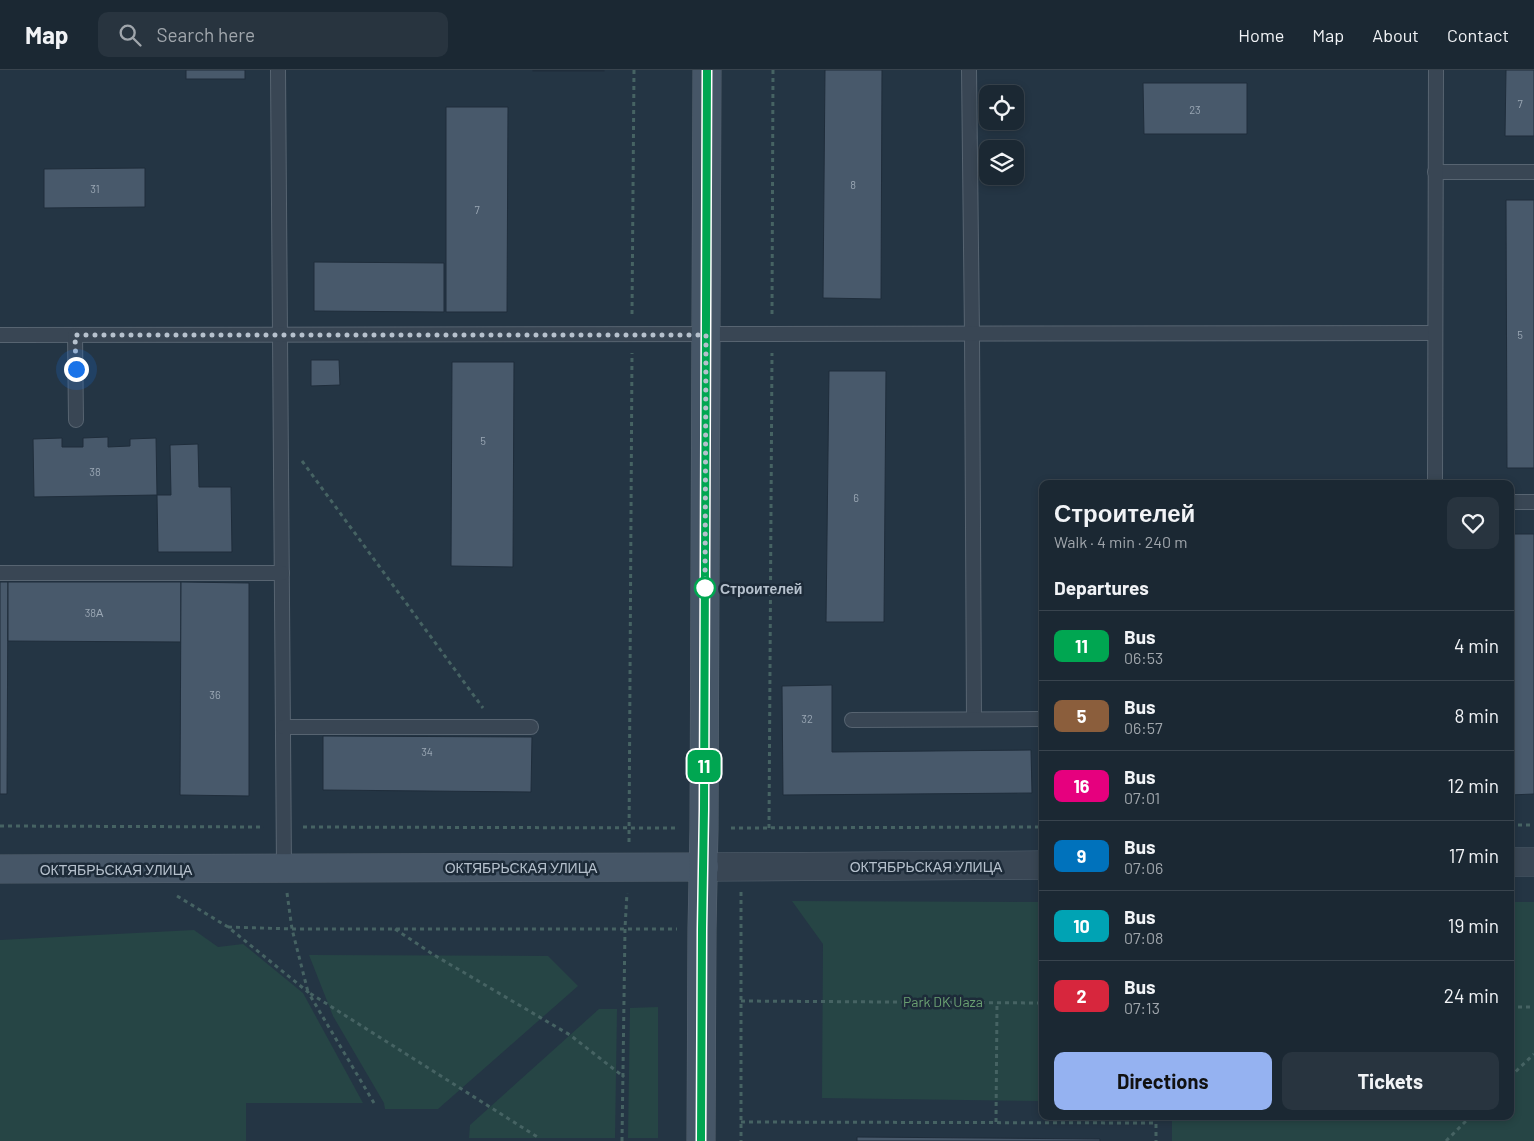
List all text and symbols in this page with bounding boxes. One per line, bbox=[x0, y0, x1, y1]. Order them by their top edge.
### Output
search box bbox=[98, 12, 448, 57]
text: Map bbox=[25, 20, 68, 49]
icon: search bbox=[116, 21, 144, 49]
text: Search here bbox=[156, 23, 255, 46]
text: Home bbox=[1238, 24, 1284, 46]
text: Map bbox=[1312, 24, 1344, 46]
text: About bbox=[1372, 24, 1419, 46]
text: Contact bbox=[1447, 24, 1509, 46]
map controls bbox=[979, 85, 1024, 185]
button: locate bbox=[979, 85, 1024, 130]
house number: 7 bbox=[1517, 97, 1523, 110]
house number: 23 bbox=[1189, 103, 1201, 116]
button: layers bbox=[979, 140, 1024, 185]
house number: 8 bbox=[850, 178, 856, 191]
house number: 31 bbox=[90, 182, 100, 195]
house number: 7 bbox=[474, 203, 480, 216]
house number: 5 bbox=[1517, 328, 1523, 341]
your location bbox=[64, 357, 89, 382]
house number: 5 bbox=[480, 434, 486, 447]
house number: 38 bbox=[89, 465, 101, 478]
house number: 6 bbox=[853, 491, 859, 504]
button: heart bbox=[1447, 497, 1499, 549]
text: Строителей bbox=[1054, 498, 1195, 527]
text: Walk · 4 min · 240 m bbox=[1054, 532, 1188, 551]
text: Departures bbox=[1054, 576, 1149, 599]
marker: Строителей bbox=[694, 577, 716, 599]
place label: Строителей bbox=[720, 580, 802, 597]
house number: 38А bbox=[85, 606, 104, 619]
text: Bus bbox=[1124, 625, 1156, 648]
text: 4 min bbox=[1454, 634, 1499, 657]
text: 11 bbox=[1075, 635, 1088, 657]
text: 06:53 bbox=[1124, 648, 1163, 667]
house number: 36 bbox=[209, 688, 221, 701]
text: Bus bbox=[1124, 695, 1156, 718]
text: 8 min bbox=[1455, 704, 1499, 727]
text: 5 bbox=[1077, 705, 1086, 727]
house number: 32 bbox=[801, 712, 813, 725]
text: 06:57 bbox=[1124, 718, 1163, 737]
house number: 34 bbox=[421, 745, 433, 758]
line badge: 11 bbox=[682, 750, 726, 782]
text: 11 bbox=[698, 755, 710, 777]
text: Bus bbox=[1124, 765, 1156, 788]
text: 12 min bbox=[1448, 774, 1499, 797]
text: 16 bbox=[1073, 775, 1090, 797]
text: 07:01 bbox=[1124, 788, 1160, 807]
text: Bus bbox=[1124, 835, 1156, 858]
text: 17 min bbox=[1449, 844, 1499, 867]
text: 9 bbox=[1077, 845, 1086, 867]
street label: ОКТЯБРЬСКАЯ УЛИЦА bbox=[850, 858, 1003, 875]
text: 07:06 bbox=[1124, 858, 1163, 877]
street label: ОКТЯБРЬСКАЯ УЛИЦА bbox=[445, 859, 598, 876]
street label: ОКТЯБРЬСКАЯ УЛИЦА bbox=[40, 861, 193, 878]
text: Bus bbox=[1124, 905, 1156, 928]
text: 19 min bbox=[1448, 914, 1499, 937]
text: 10 bbox=[1073, 915, 1090, 937]
text: 07:08 bbox=[1124, 928, 1163, 947]
text: Bus bbox=[1124, 975, 1156, 998]
text: 24 min bbox=[1444, 984, 1499, 1007]
text: 2 bbox=[1076, 985, 1087, 1007]
park label: Park DK Uaza bbox=[903, 993, 983, 1010]
text: 07:13 bbox=[1124, 998, 1160, 1017]
button: Directions bbox=[1054, 1052, 1272, 1110]
button: Tickets bbox=[1282, 1052, 1499, 1110]

